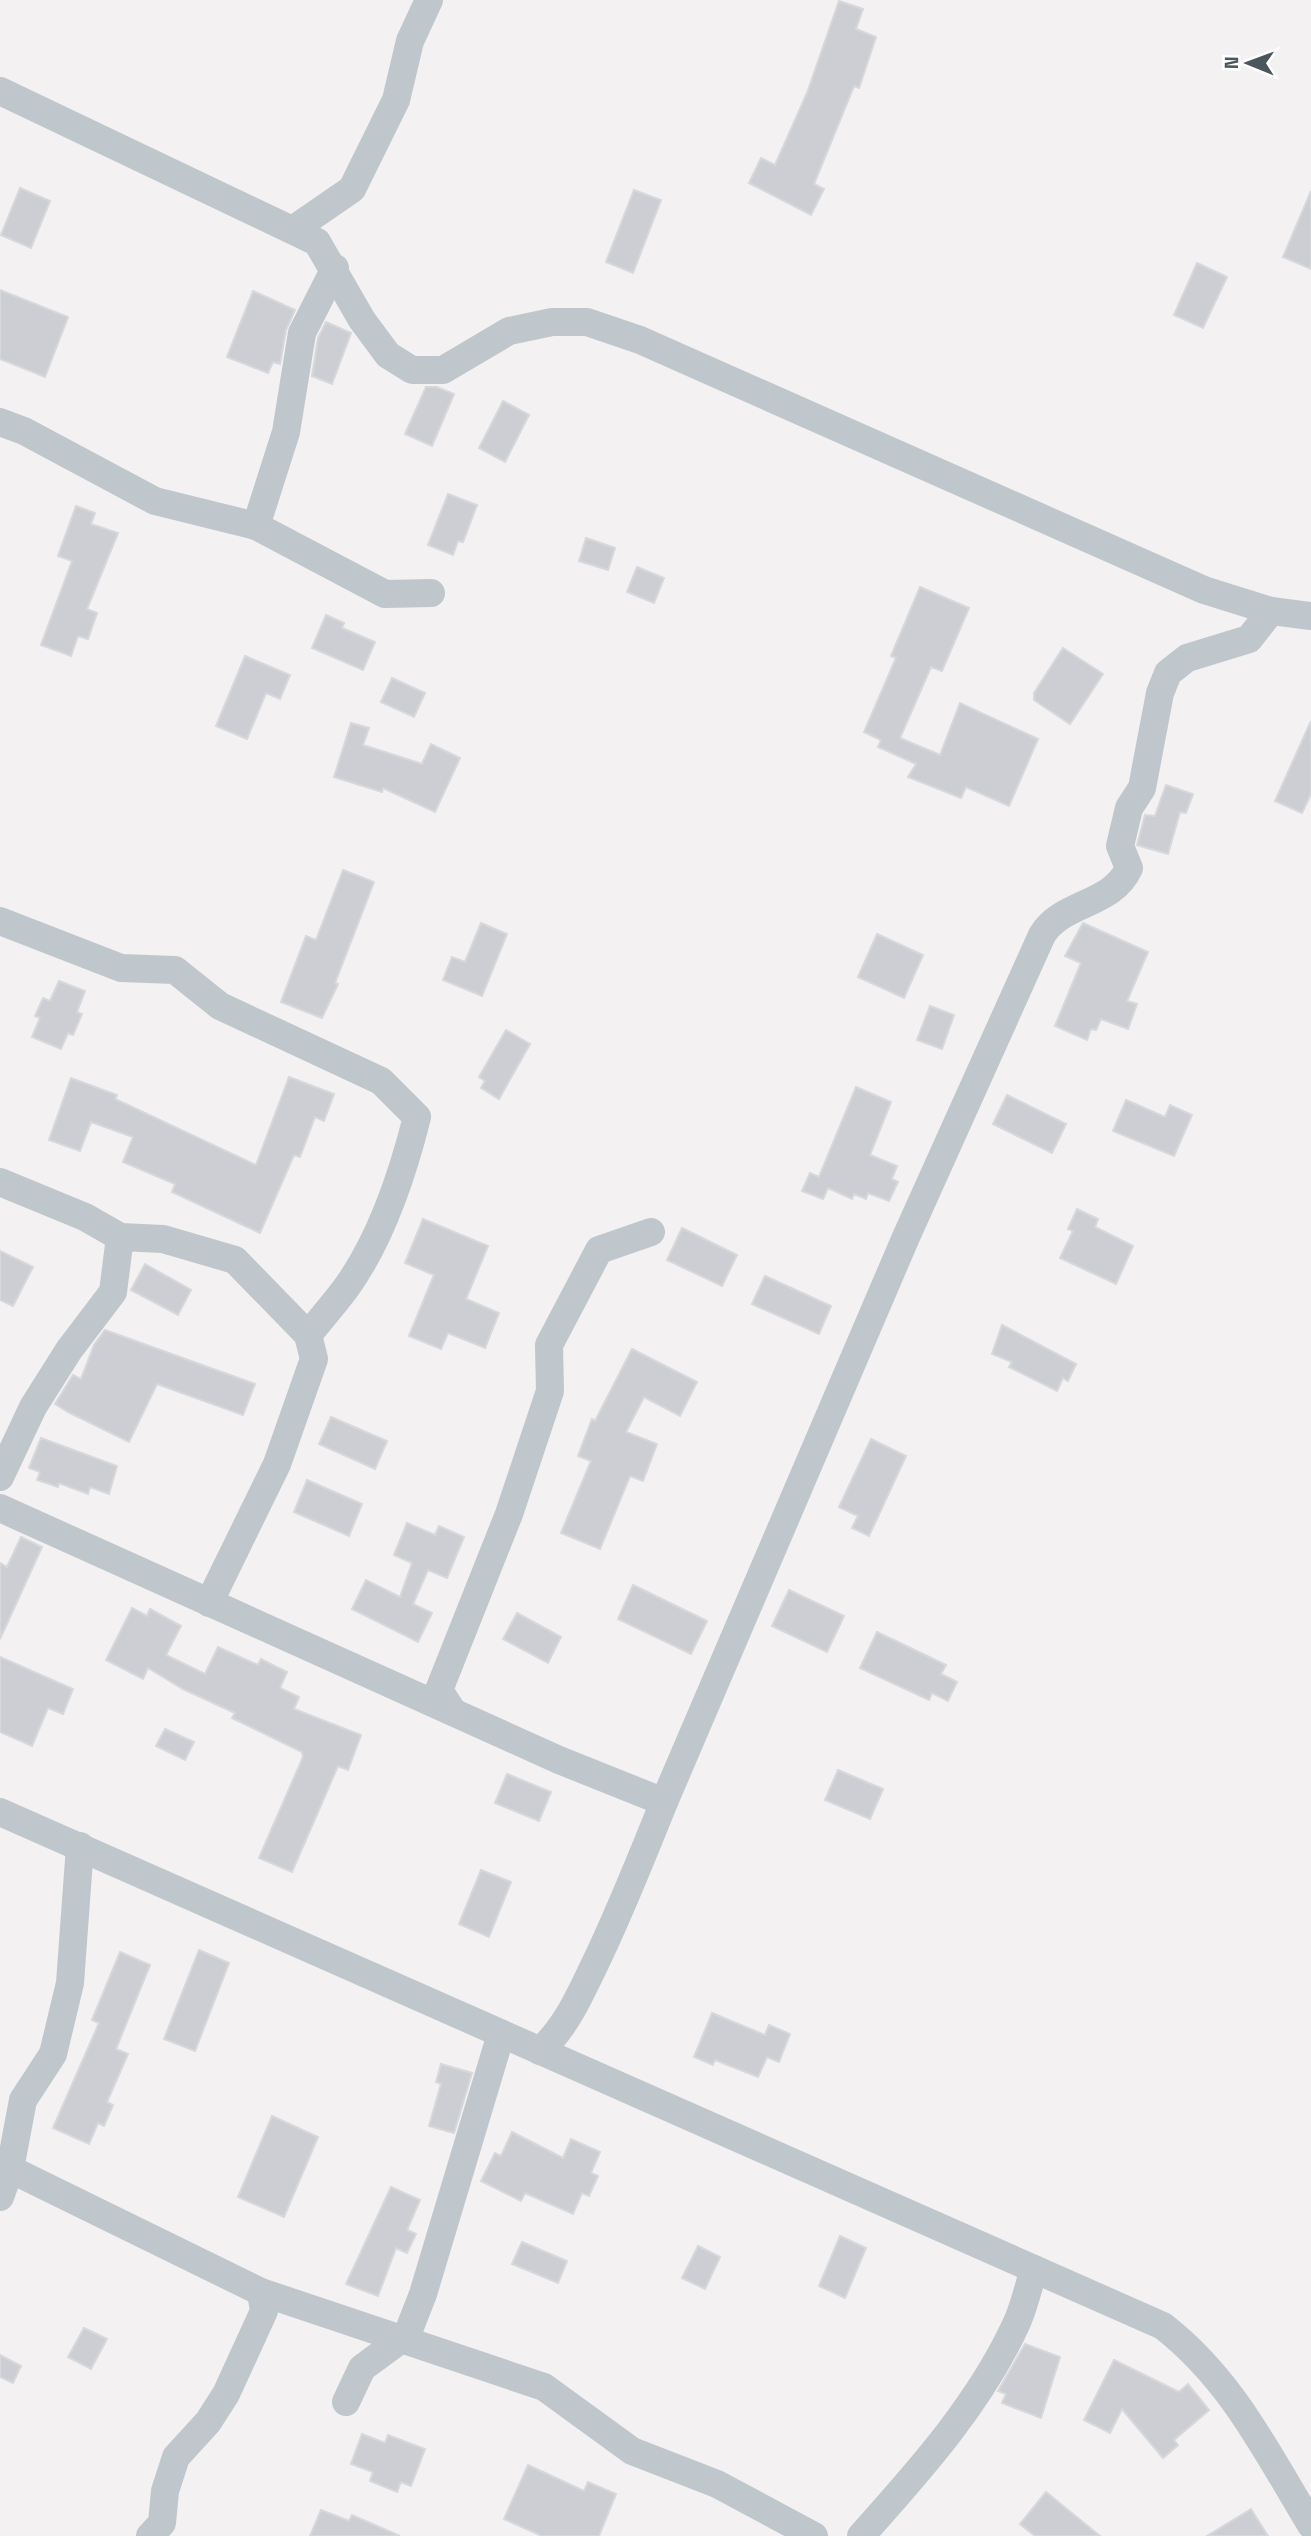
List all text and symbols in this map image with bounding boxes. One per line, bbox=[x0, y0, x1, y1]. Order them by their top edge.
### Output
north arrow bbox=[1213, 28, 1283, 98]
text: N bbox=[1219, 56, 1244, 69]

